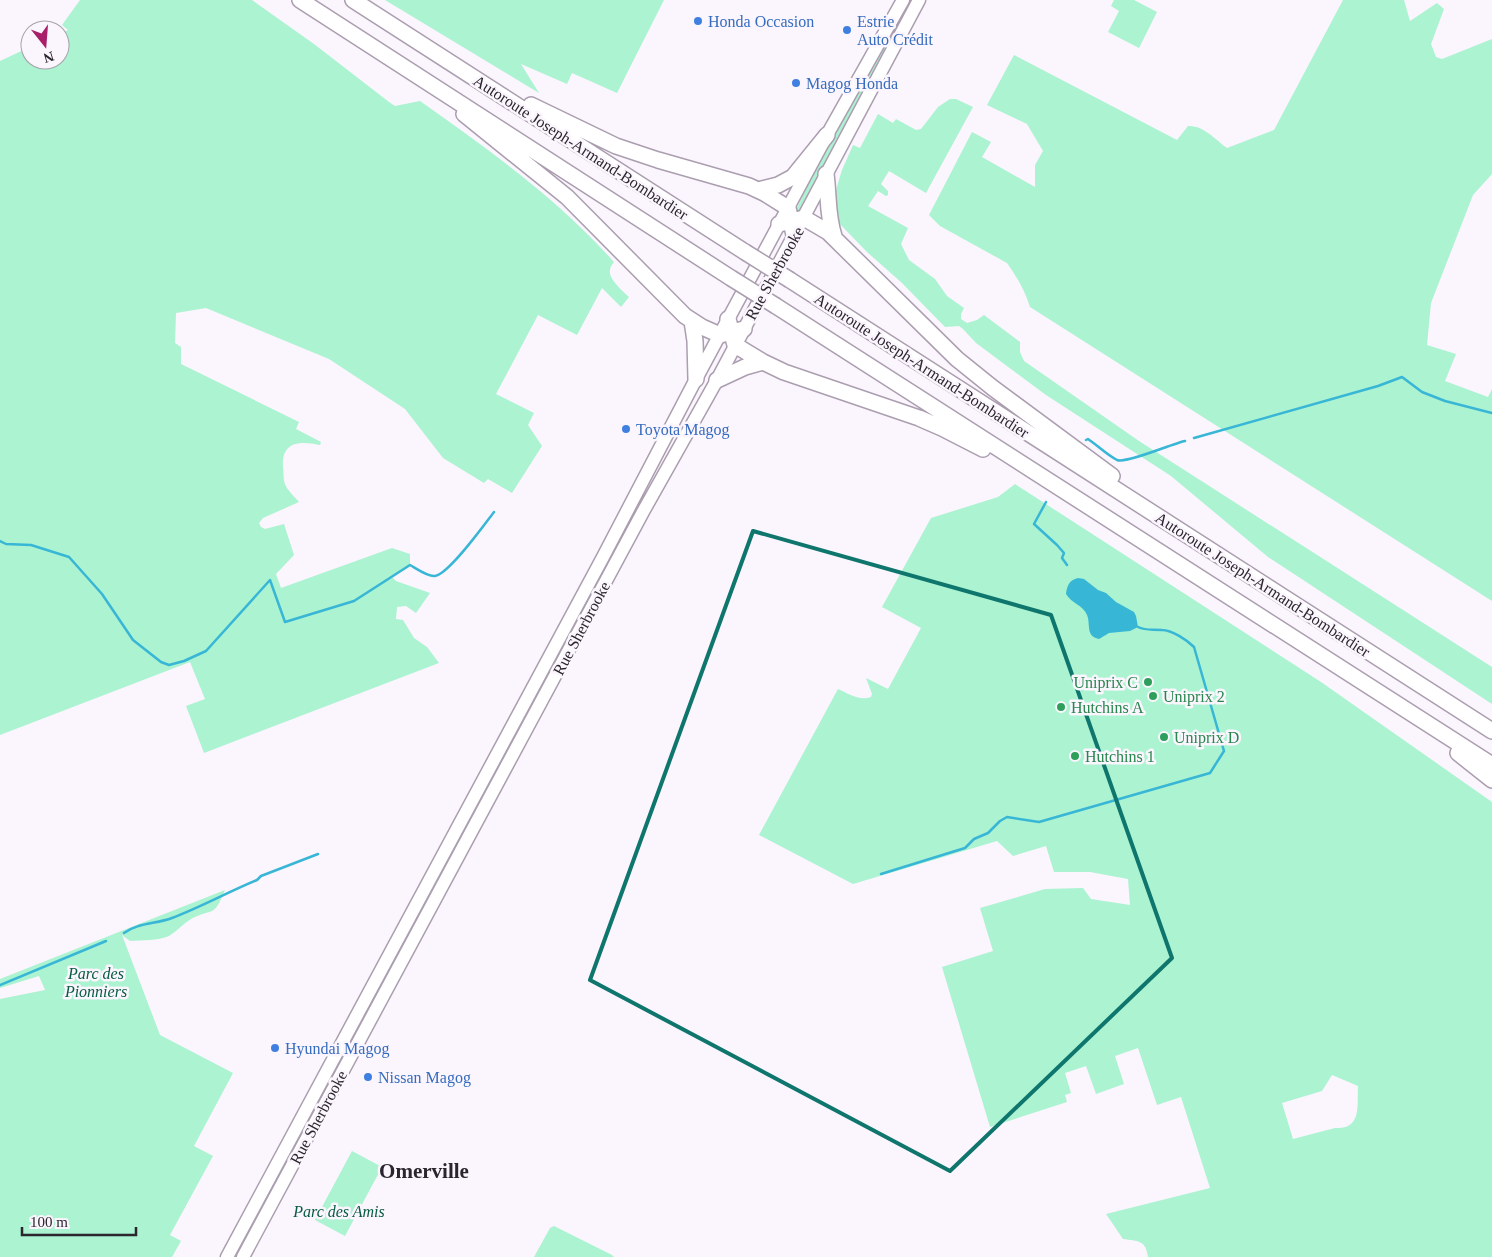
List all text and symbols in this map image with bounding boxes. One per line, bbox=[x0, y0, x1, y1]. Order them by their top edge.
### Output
place label: Honda Occasion bbox=[708, 13, 814, 30]
place label: Estrie Auto Crédit bbox=[857, 13, 934, 48]
marker: Honda Occasion bbox=[692, 15, 704, 27]
north arrow bbox=[20, 20, 70, 70]
marker: Estrie Auto Crédit bbox=[841, 24, 853, 36]
text: N bbox=[42, 48, 56, 66]
street label: Autoroute Joseph-Armand-Bombardier bbox=[470, 72, 692, 224]
place label: Magog Honda bbox=[806, 75, 898, 93]
marker: Magog Honda bbox=[790, 77, 802, 89]
street label: Rue Sherbrooke bbox=[742, 224, 807, 323]
street label: Autoroute Joseph-Armand-Bombardier bbox=[811, 290, 1033, 442]
place label: Toyota Magog bbox=[636, 421, 730, 439]
marker: Toyota Magog bbox=[620, 423, 632, 435]
street label: Autoroute Joseph-Armand-Bombardier bbox=[1152, 509, 1374, 661]
street label: Rue Sherbrooke bbox=[550, 579, 613, 678]
place label: Uniprix C bbox=[1074, 674, 1138, 692]
marker: Uniprix C bbox=[1142, 676, 1154, 688]
place label: Uniprix 2 bbox=[1163, 688, 1225, 706]
marker: Uniprix 2 bbox=[1147, 690, 1159, 702]
place label: Hutchins A bbox=[1071, 699, 1144, 716]
marker: Hutchins A bbox=[1055, 701, 1067, 713]
place label: Uniprix D bbox=[1174, 729, 1239, 747]
marker: Uniprix D bbox=[1158, 731, 1170, 743]
place label: Hutchins 1 bbox=[1085, 748, 1155, 765]
marker: Hutchins 1 bbox=[1069, 750, 1081, 762]
park label: Parc des Pionniers bbox=[64, 965, 127, 1000]
place label: Hyundai Magog bbox=[285, 1040, 389, 1058]
marker: Hyundai Magog bbox=[269, 1042, 281, 1054]
street label: Rue Sherbrooke bbox=[287, 1068, 350, 1167]
place label: Nissan Magog bbox=[378, 1069, 471, 1087]
marker: Nissan Magog bbox=[362, 1071, 374, 1083]
district label: Omerville bbox=[379, 1159, 469, 1183]
park label: Parc des Amis bbox=[292, 1203, 385, 1220]
scale bar bbox=[22, 1204, 136, 1236]
text: 100 m bbox=[30, 1214, 68, 1230]

